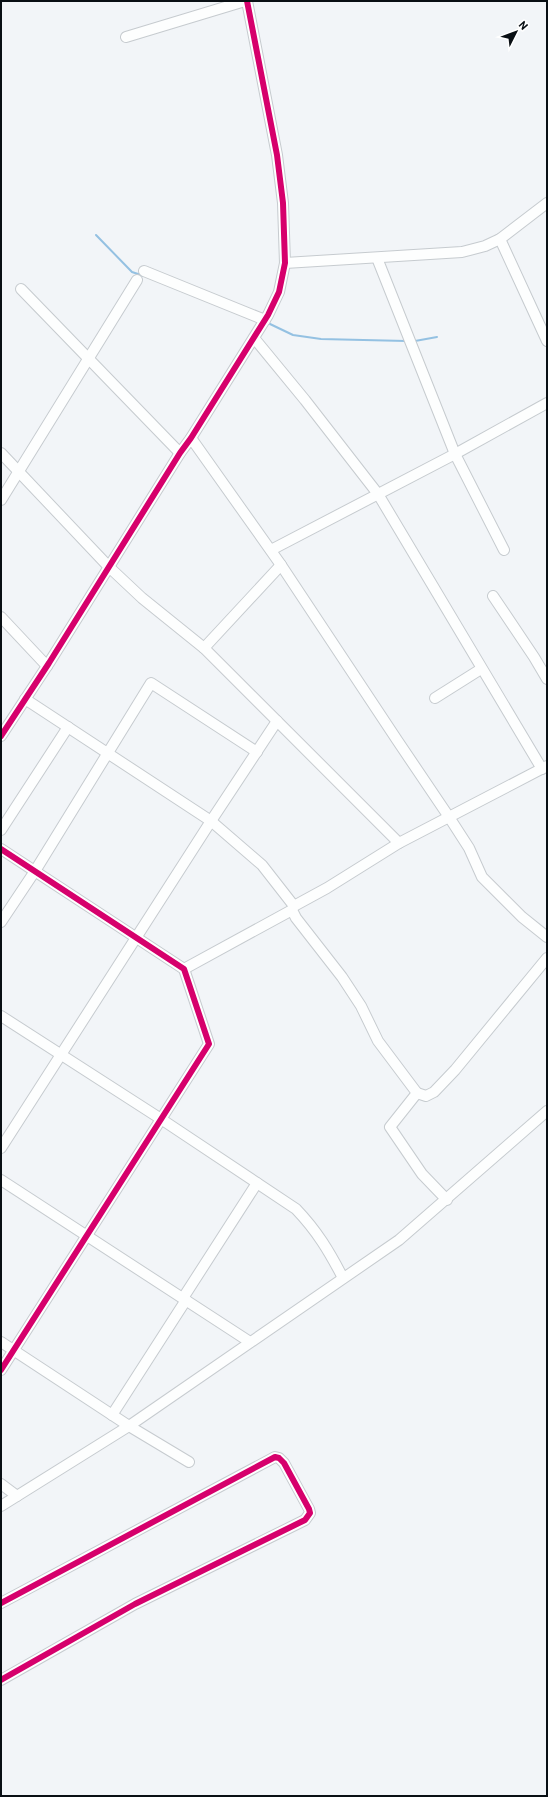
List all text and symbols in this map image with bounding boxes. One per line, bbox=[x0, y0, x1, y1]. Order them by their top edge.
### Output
north arrow bbox=[496, 12, 536, 52]
text: N bbox=[517, 18, 531, 32]

